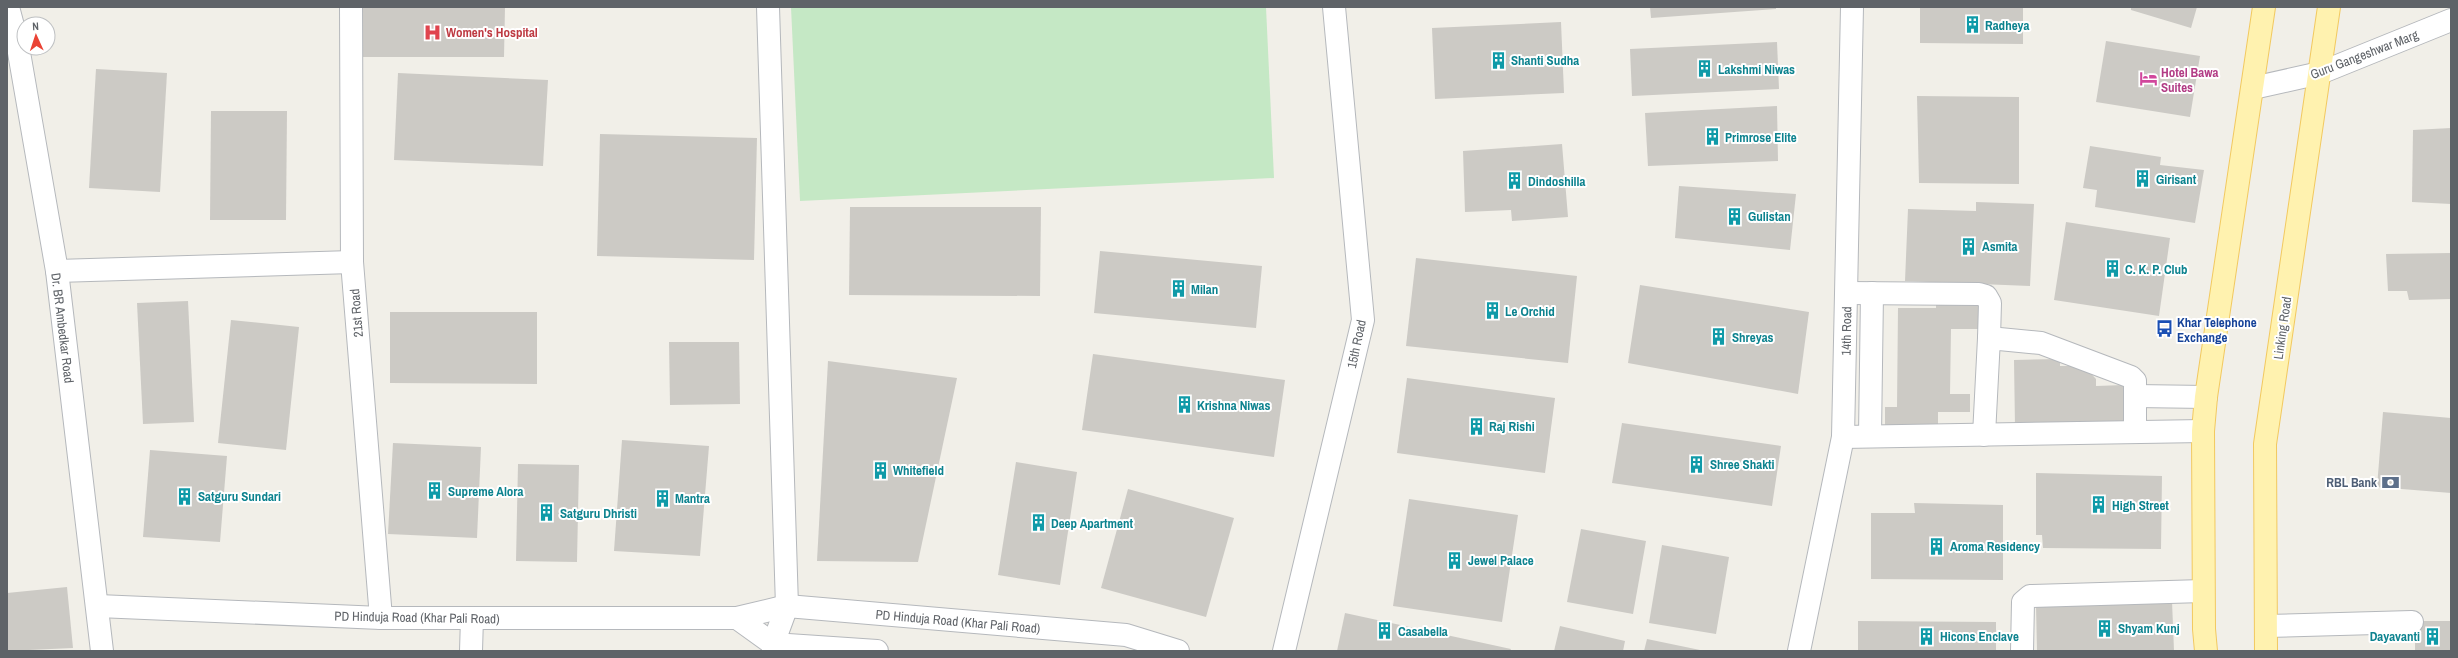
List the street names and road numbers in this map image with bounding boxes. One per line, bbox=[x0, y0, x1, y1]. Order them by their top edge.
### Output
street label: Guru Gangeshwar Marg bbox=[2308, 26, 2421, 83]
street label: Dr. BR Ambedkar Road bbox=[47, 272, 78, 384]
street label: 21st Road bbox=[346, 288, 367, 338]
street label: Linking Road bbox=[2270, 295, 2295, 361]
street label: 14th Road bbox=[1838, 306, 1855, 356]
street label: 15th Road bbox=[1343, 318, 1370, 370]
street label: PD Hinduja Road (Khar Pali Road) bbox=[875, 606, 1041, 637]
street label: PD Hinduja Road (Khar Pali Road) bbox=[334, 608, 500, 627]

